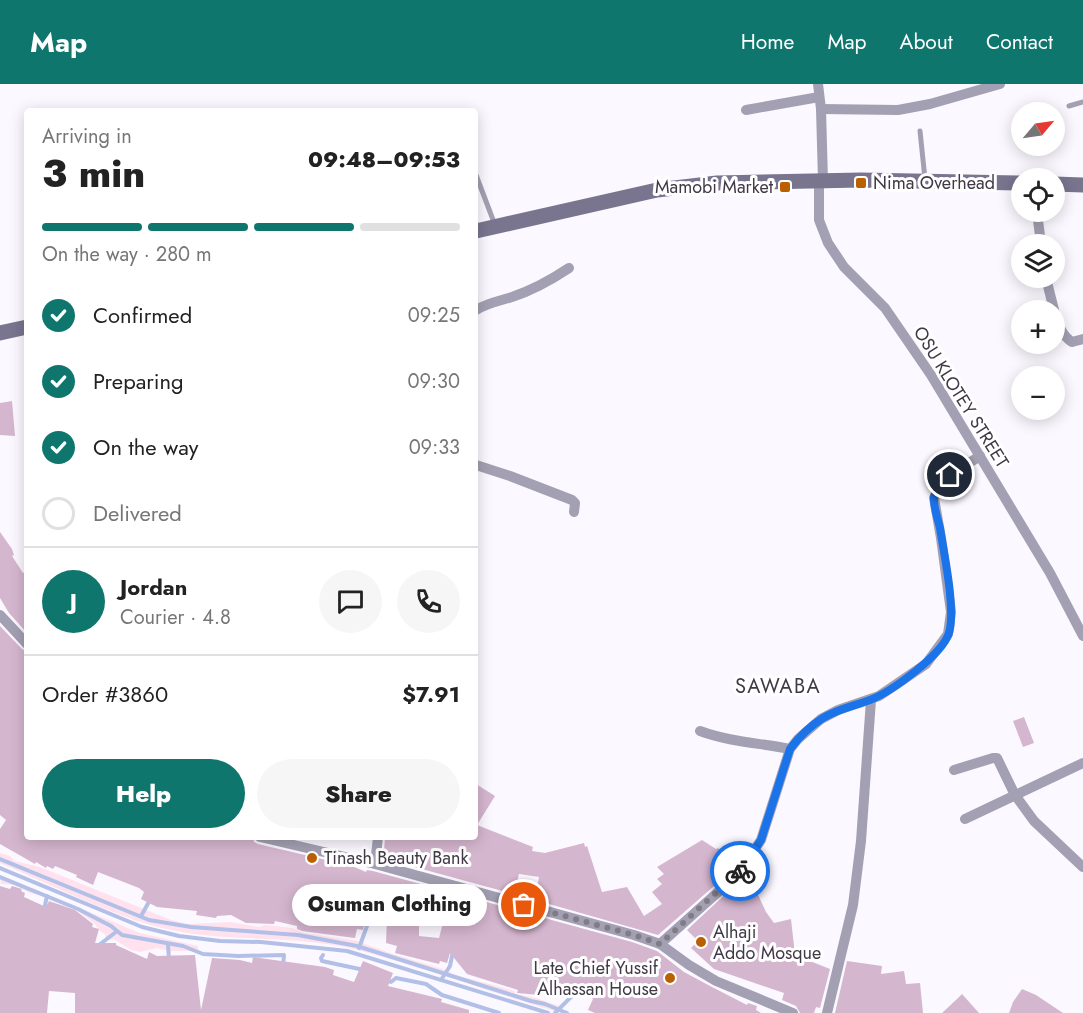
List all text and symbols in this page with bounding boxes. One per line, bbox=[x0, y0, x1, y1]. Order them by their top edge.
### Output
text: Map bbox=[30, 22, 87, 63]
text: Home bbox=[741, 27, 794, 57]
text: Map bbox=[827, 27, 867, 57]
text: About bbox=[900, 27, 953, 57]
text: Contact bbox=[986, 27, 1053, 57]
north arrow bbox=[1011, 102, 1065, 156]
map controls bbox=[1011, 102, 1065, 420]
text: Arriving in bbox=[42, 122, 132, 151]
text: 09:48–09:53 bbox=[308, 143, 460, 175]
text: 3 min bbox=[42, 145, 145, 202]
button: locate bbox=[1011, 168, 1065, 222]
place label: Nima Overhead bbox=[873, 170, 995, 196]
place label: Mamobi Market bbox=[655, 174, 774, 200]
marker: Nima Overhead bbox=[854, 176, 868, 190]
marker: Mamobi Market bbox=[778, 180, 792, 194]
button: layers bbox=[1011, 234, 1065, 288]
text: On the way · 280 m bbox=[42, 240, 212, 269]
icon: check bbox=[42, 299, 75, 332]
text: Confirmed bbox=[93, 299, 192, 331]
button: + bbox=[1011, 300, 1065, 354]
text: 09:25 bbox=[408, 301, 460, 330]
street label: OSU KLOTEY STREET bbox=[907, 321, 1015, 473]
icon: check bbox=[42, 365, 75, 398]
text: Preparing bbox=[93, 365, 184, 397]
button: − bbox=[1011, 366, 1065, 420]
text: 09:30 bbox=[408, 367, 460, 396]
icon: check bbox=[42, 431, 75, 464]
text: On the way bbox=[93, 431, 198, 463]
text: 09:33 bbox=[409, 433, 460, 462]
pin bbox=[924, 449, 975, 500]
icon: home bbox=[933, 458, 966, 491]
text: Delivered bbox=[93, 497, 182, 529]
button: chat bbox=[319, 570, 382, 633]
button: phone bbox=[397, 570, 460, 633]
text: Jordan bbox=[120, 571, 187, 603]
text: J bbox=[70, 585, 77, 617]
text: Courier · 4.8 bbox=[120, 603, 231, 632]
district label: SAWABA bbox=[735, 672, 821, 701]
text: Order #3860 bbox=[42, 678, 168, 710]
text: $7.91 bbox=[402, 678, 460, 710]
button: Help bbox=[42, 759, 245, 828]
button: Share bbox=[257, 759, 460, 828]
courier bbox=[710, 841, 770, 901]
place label: Tinash Beauty Bank bbox=[324, 845, 468, 871]
marker: Tinash Beauty Bank bbox=[305, 851, 319, 865]
icon: bike bbox=[724, 855, 757, 888]
pin bbox=[498, 879, 549, 930]
callout: Osuman Clothing bbox=[293, 884, 488, 926]
icon: bag bbox=[507, 888, 540, 921]
text: Osuman Clothing bbox=[308, 890, 471, 919]
place label: Alhaji Addo Mosque bbox=[713, 919, 821, 966]
marker: Alhaji Addo Mosque bbox=[694, 935, 708, 949]
place label: Late Chief Yussif Alhassan House bbox=[534, 955, 659, 1002]
marker: Late Chief Yussif Alhassan House bbox=[663, 971, 677, 985]

